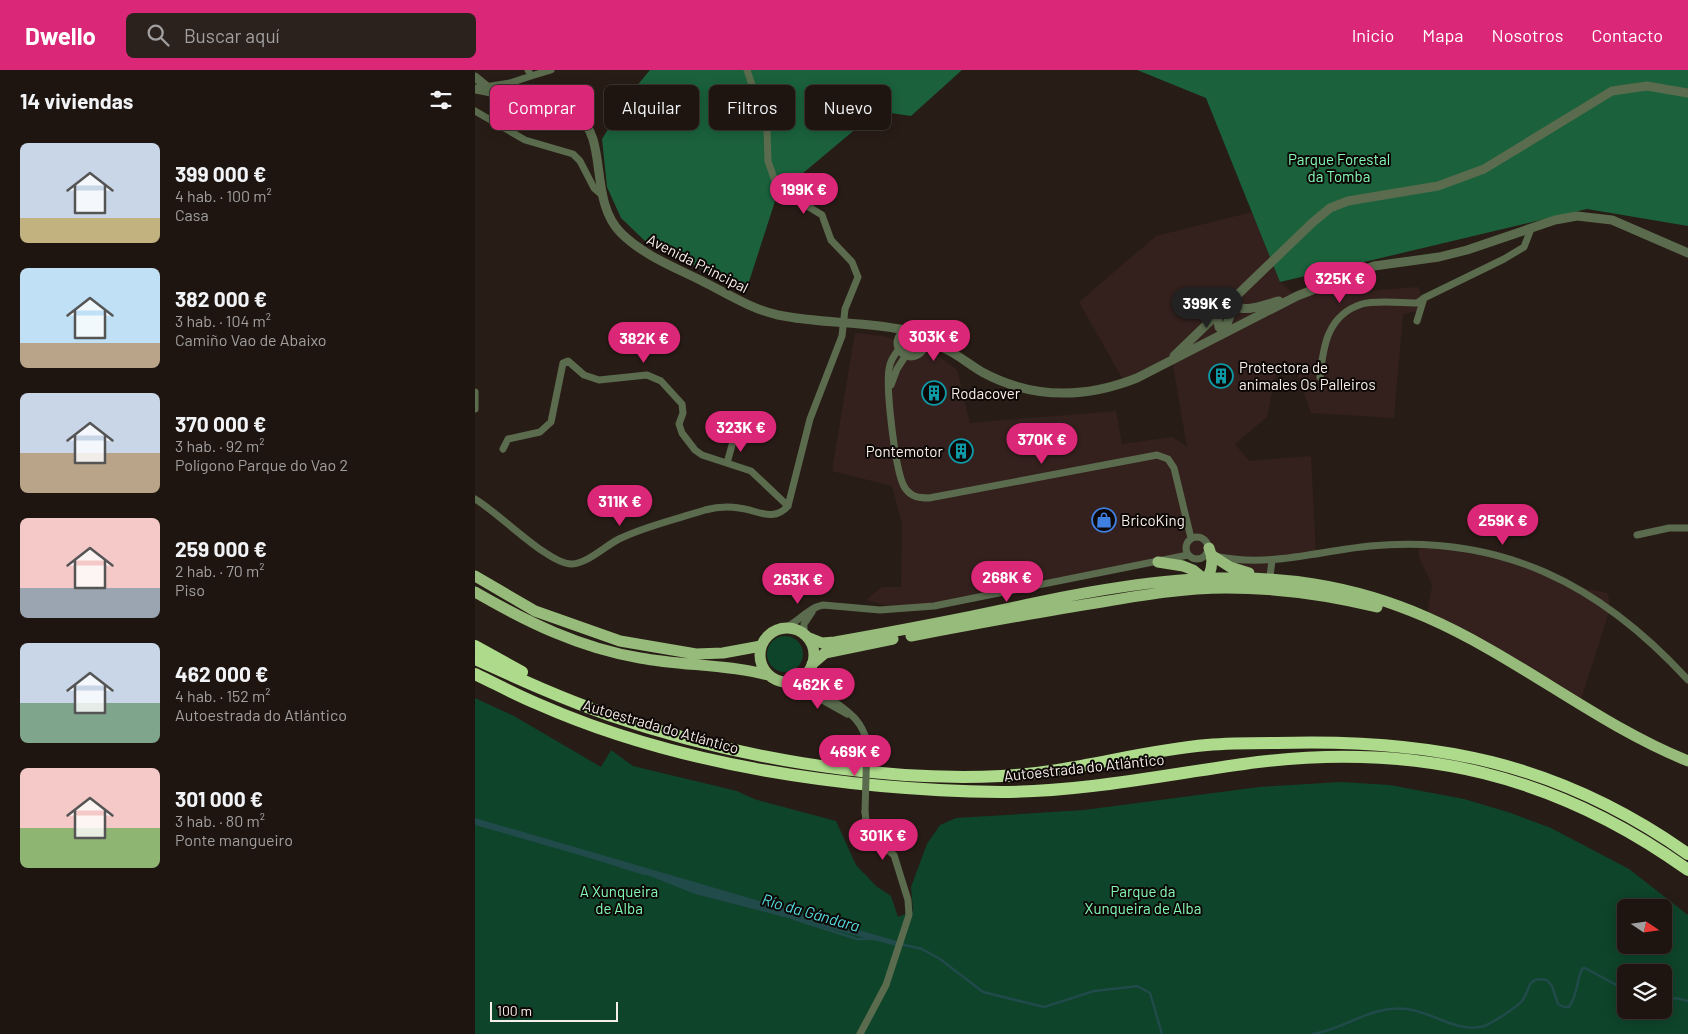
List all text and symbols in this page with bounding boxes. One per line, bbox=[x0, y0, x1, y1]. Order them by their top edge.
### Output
search box bbox=[126, 13, 476, 58]
text: Dwello bbox=[25, 21, 96, 50]
icon: search bbox=[144, 21, 172, 49]
text: Buscar aquí bbox=[184, 24, 280, 47]
text: Inicio bbox=[1352, 24, 1394, 46]
text: Mapa bbox=[1422, 24, 1464, 46]
text: Nosotros bbox=[1492, 24, 1563, 46]
text: Contacto bbox=[1591, 24, 1663, 46]
chip: Comprar bbox=[490, 85, 594, 130]
chip: Alquilar bbox=[604, 85, 699, 130]
chip: Filtros bbox=[709, 85, 795, 130]
chip: Nuevo bbox=[805, 85, 891, 130]
icon: filters bbox=[427, 86, 455, 114]
text: 14 viviendas bbox=[20, 88, 133, 113]
park label: Parque Forestal da Tomba bbox=[1288, 150, 1390, 185]
text: 399 000 € bbox=[175, 161, 266, 186]
icon: home bbox=[60, 163, 120, 223]
pin: 199K € bbox=[763, 172, 845, 215]
text: 199K € bbox=[781, 179, 827, 198]
text: 4 hab. · 100 m² bbox=[175, 186, 272, 205]
text: Casa bbox=[175, 205, 209, 224]
street label: Avenida Principal bbox=[644, 230, 752, 296]
pin: 325K € bbox=[1299, 262, 1381, 304]
text: 325K € bbox=[1315, 268, 1365, 287]
text: 382 000 € bbox=[175, 286, 267, 311]
pin: 399K € bbox=[1166, 286, 1248, 329]
icon: home bbox=[60, 288, 120, 348]
text: 399K € bbox=[1183, 293, 1232, 312]
text: 3 hab. · 104 m² bbox=[175, 311, 271, 330]
pin: 303K € bbox=[893, 320, 975, 362]
pin: 382K € bbox=[603, 322, 685, 364]
text: 303K € bbox=[909, 326, 959, 345]
text: 382K € bbox=[619, 328, 669, 347]
text: Camiño Vao de Abaixo bbox=[175, 330, 327, 349]
place label: Protectora de animales Os Palleiros bbox=[1239, 358, 1376, 393]
building icon: Protectora de animales Os Palleiros bbox=[1208, 363, 1234, 389]
building icon: Rodacover bbox=[921, 380, 947, 406]
place label: Rodacover bbox=[951, 384, 1021, 402]
pin: 323K € bbox=[700, 410, 782, 453]
text: 370 000 € bbox=[175, 411, 266, 436]
icon: home bbox=[60, 413, 120, 473]
text: 323K € bbox=[716, 417, 766, 436]
pin: 370K € bbox=[1001, 422, 1083, 465]
text: 370K € bbox=[1017, 429, 1067, 448]
text: 3 hab. · 92 m² bbox=[175, 436, 264, 455]
building icon: Pontemotor bbox=[948, 438, 974, 464]
place label: Pontemotor bbox=[866, 442, 944, 460]
text: Polígono Parque do Vao 2 bbox=[175, 455, 348, 474]
pin: 311K € bbox=[579, 484, 661, 527]
text: 311K € bbox=[598, 491, 642, 510]
pin: 259K € bbox=[1462, 504, 1544, 546]
shop icon: BricoKing bbox=[1091, 507, 1117, 533]
text: 259K € bbox=[1478, 510, 1528, 529]
place label: BricoKing bbox=[1121, 511, 1185, 529]
text: 259 000 € bbox=[175, 536, 267, 561]
icon: home bbox=[60, 538, 120, 598]
pin: 268K € bbox=[966, 560, 1048, 603]
text: 2 hab. · 70 m² bbox=[175, 561, 264, 580]
pin: 263K € bbox=[757, 562, 839, 605]
text: 268K € bbox=[982, 567, 1032, 586]
text: 263K € bbox=[773, 569, 823, 588]
text: Piso bbox=[175, 580, 205, 599]
text: 462 000 € bbox=[175, 661, 268, 686]
icon: home bbox=[60, 663, 120, 723]
pin: 462K € bbox=[777, 668, 859, 710]
text: 462K € bbox=[793, 674, 843, 693]
text: 4 hab. · 152 m² bbox=[175, 686, 270, 705]
street label: Autoestrada do Atlántico bbox=[581, 695, 741, 757]
text: Autoestrada do Atlántico bbox=[175, 705, 347, 724]
pin: 469K € bbox=[814, 734, 896, 777]
text: 469K € bbox=[830, 741, 880, 760]
street label: Autoestrada do Atlántico bbox=[1003, 750, 1165, 784]
text: 301 000 € bbox=[175, 786, 263, 811]
icon: home bbox=[60, 788, 120, 848]
text: 3 hab. · 80 m² bbox=[175, 811, 265, 830]
pin: 301K € bbox=[842, 818, 924, 861]
text: 301K € bbox=[860, 825, 906, 844]
text: Ponte mangueiro bbox=[175, 830, 293, 849]
park label: A Xunqueira de Alba bbox=[580, 882, 658, 917]
park label: Parque da Xunqueira de Alba bbox=[1085, 882, 1201, 917]
water label: Río da Gándara bbox=[760, 889, 862, 935]
north arrow bbox=[1617, 899, 1673, 954]
map controls bbox=[1617, 899, 1672, 1019]
button: layers bbox=[1617, 964, 1672, 1019]
scale bar bbox=[490, 999, 617, 1022]
text: 100 m bbox=[497, 1002, 532, 1019]

